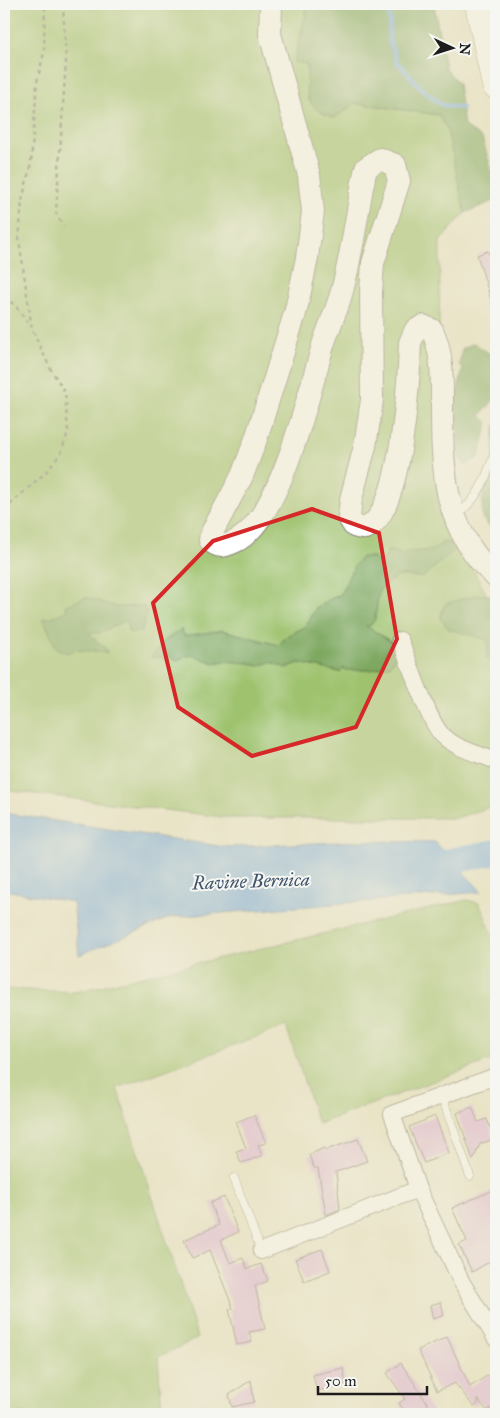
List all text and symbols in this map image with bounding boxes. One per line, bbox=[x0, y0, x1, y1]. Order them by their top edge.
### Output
north arrow bbox=[428, 22, 478, 72]
text: N bbox=[456, 42, 473, 56]
water label: Ravine Bernica bbox=[191, 867, 310, 895]
scale bar bbox=[318, 1363, 426, 1395]
text: 50 m bbox=[325, 1372, 357, 1390]

